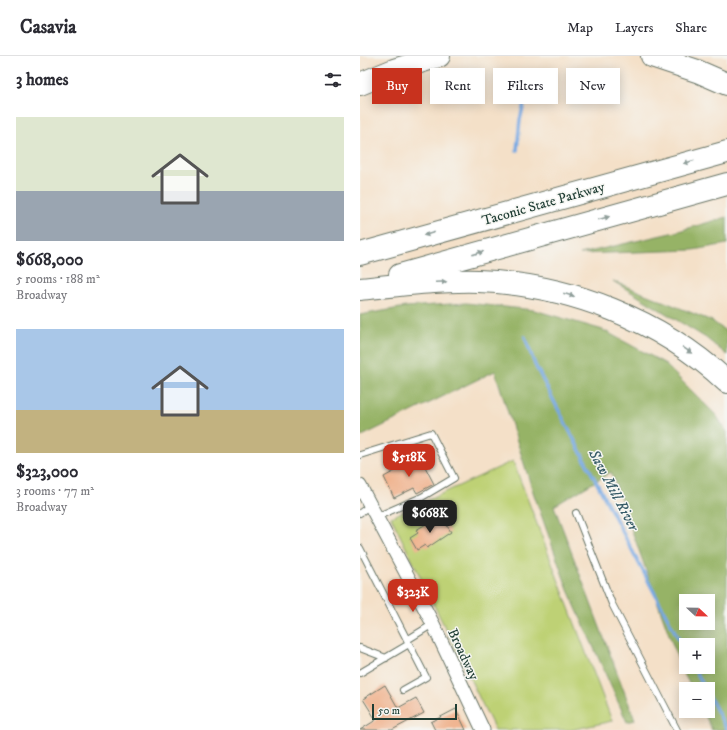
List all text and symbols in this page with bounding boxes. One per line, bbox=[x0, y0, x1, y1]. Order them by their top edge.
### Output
text: Casavia bbox=[20, 16, 76, 39]
text: Map bbox=[567, 19, 593, 37]
text: Layers bbox=[615, 19, 653, 37]
text: Share bbox=[675, 19, 707, 37]
chip: Buy bbox=[372, 68, 422, 104]
chip: Rent bbox=[430, 68, 485, 104]
chip: Filters bbox=[493, 68, 558, 104]
chip: New bbox=[566, 68, 620, 104]
text: 3 homes bbox=[16, 69, 69, 91]
icon: filters bbox=[322, 69, 344, 91]
icon: home bbox=[144, 143, 216, 215]
one-way arrow bbox=[683, 159, 695, 165]
street label: Taconic State Parkway bbox=[480, 178, 607, 230]
one-way arrow bbox=[598, 215, 610, 221]
one-way arrow bbox=[423, 231, 435, 237]
text: $668,000 bbox=[16, 249, 84, 271]
one-way arrow bbox=[473, 250, 485, 256]
text: 5 rooms · 188 m² bbox=[16, 271, 100, 287]
one-way arrow bbox=[435, 279, 448, 285]
text: Broadway bbox=[16, 287, 67, 303]
one-way arrow bbox=[564, 292, 576, 298]
one-way arrow bbox=[681, 346, 692, 354]
icon: home bbox=[144, 355, 216, 427]
pin: $518K bbox=[381, 444, 437, 478]
water label: Saw Mill River bbox=[584, 445, 644, 536]
text: $518K bbox=[392, 449, 426, 465]
text: $323,000 bbox=[16, 461, 78, 483]
text: 3 rooms · 77 m² bbox=[16, 483, 94, 499]
text: Broadway bbox=[16, 499, 67, 515]
pin: $668K bbox=[402, 500, 458, 534]
text: $668K bbox=[412, 505, 448, 521]
pin: $323K bbox=[385, 579, 441, 613]
text: $323K bbox=[397, 584, 429, 600]
north arrow bbox=[679, 594, 715, 630]
map controls bbox=[679, 594, 715, 718]
street label: Broadway bbox=[443, 626, 483, 684]
button: + bbox=[679, 638, 715, 674]
button: − bbox=[679, 682, 715, 718]
scale bar bbox=[372, 702, 457, 721]
text: 50 m bbox=[378, 704, 400, 718]

